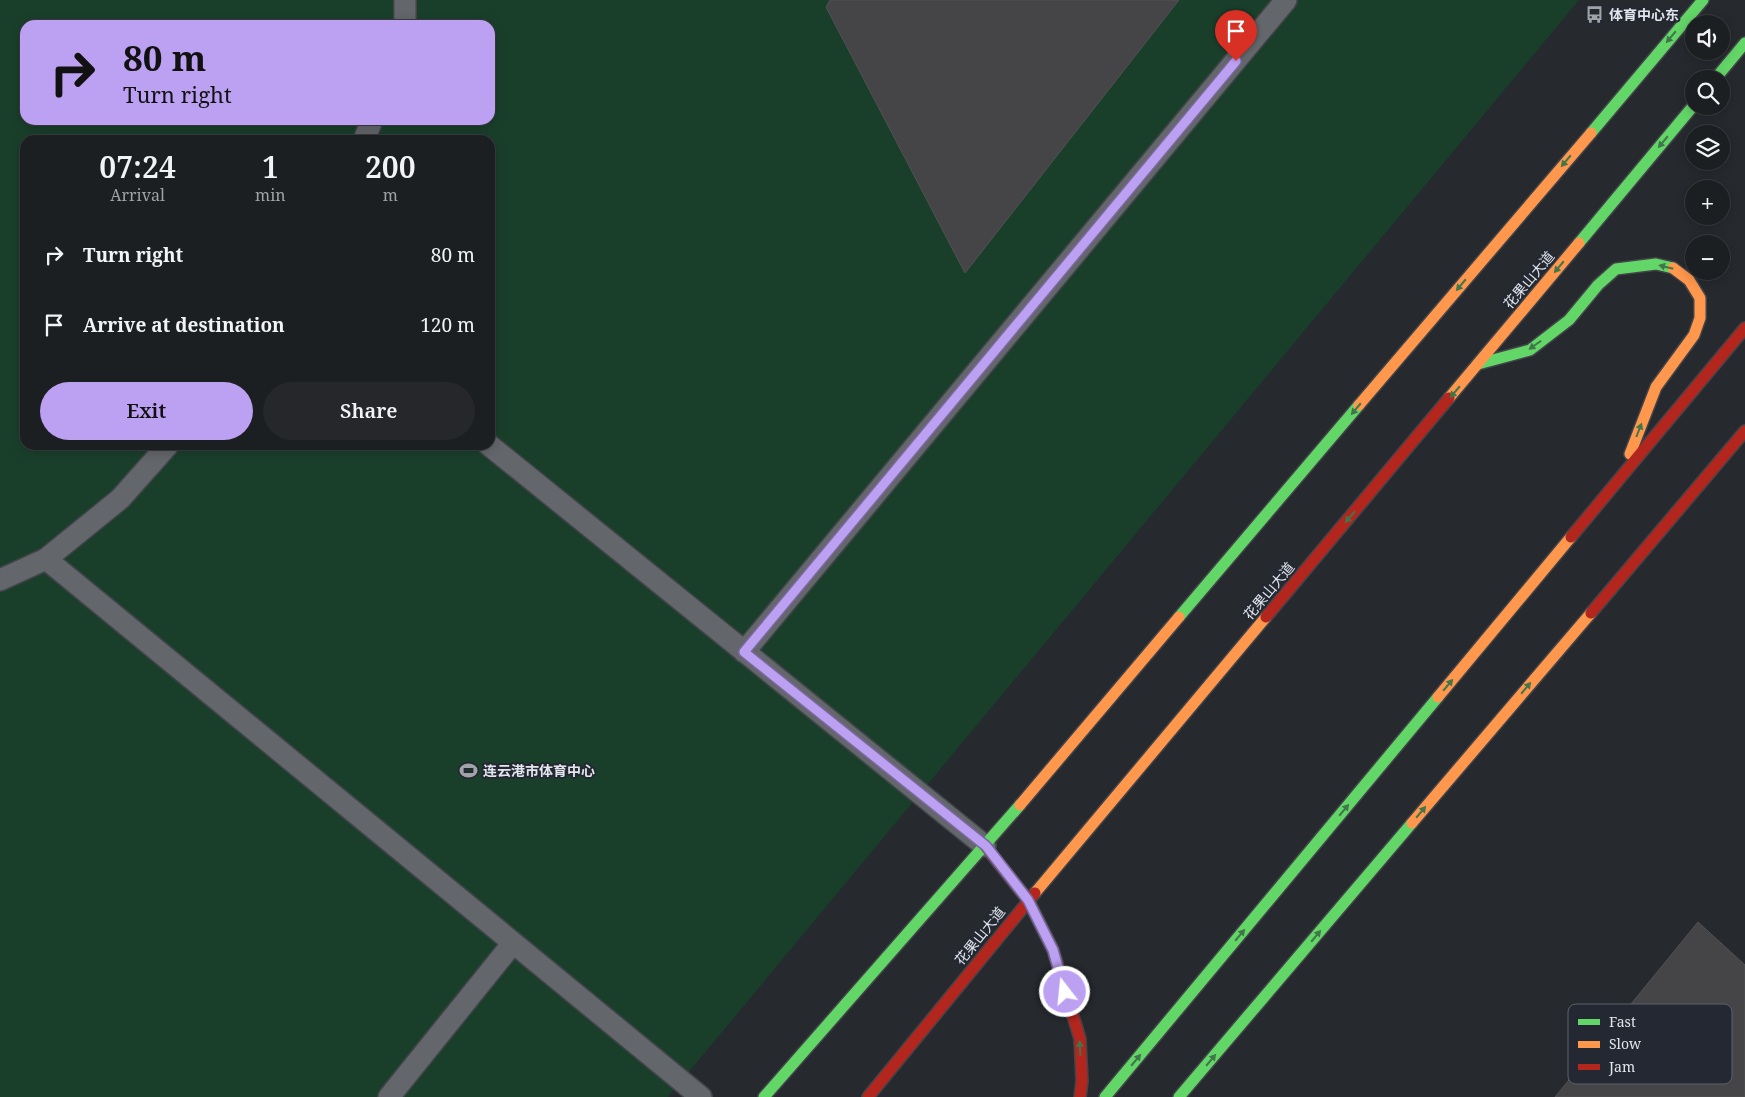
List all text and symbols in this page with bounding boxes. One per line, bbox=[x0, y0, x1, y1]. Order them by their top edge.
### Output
bus stop icon: 体育中心东 bbox=[1585, 5, 1605, 25]
place label: 体育中心东 bbox=[1609, 5, 1679, 24]
pin bbox=[1215, 10, 1257, 61]
map controls bbox=[1685, 15, 1730, 280]
button: sound bbox=[1685, 15, 1730, 60]
icon: arrive bbox=[1222, 17, 1250, 45]
one-way arrow bbox=[1665, 31, 1677, 43]
text: 80 m bbox=[123, 34, 206, 81]
icon: right bbox=[40, 40, 105, 105]
button: search bbox=[1685, 70, 1730, 115]
text: Turn right bbox=[123, 79, 232, 109]
button: layers bbox=[1685, 125, 1730, 170]
one-way arrow bbox=[1657, 136, 1668, 149]
text: 07:24 bbox=[99, 146, 176, 187]
text: 1 bbox=[262, 146, 279, 187]
text: 200 bbox=[365, 146, 416, 187]
one-way arrow bbox=[1561, 155, 1572, 167]
button: + bbox=[1685, 180, 1730, 225]
text: Arrival bbox=[110, 184, 165, 206]
text: min bbox=[255, 184, 286, 206]
text: m bbox=[383, 184, 398, 206]
button: − bbox=[1685, 235, 1730, 280]
icon: right bbox=[40, 241, 68, 269]
text: Turn right bbox=[83, 242, 183, 268]
text: 80 m bbox=[431, 242, 475, 268]
street label: 花果山大道 bbox=[1499, 247, 1558, 313]
one-way arrow bbox=[1553, 261, 1564, 274]
one-way arrow bbox=[1658, 263, 1673, 271]
one-way arrow bbox=[1456, 279, 1467, 291]
icon: arrive bbox=[40, 311, 68, 339]
text: Arrive at destination bbox=[83, 312, 285, 338]
text: 120 m bbox=[420, 312, 475, 338]
one-way arrow bbox=[1528, 340, 1542, 350]
button: Exit bbox=[40, 382, 253, 440]
button: Share bbox=[263, 382, 475, 440]
one-way arrow bbox=[1449, 385, 1460, 398]
one-way arrow bbox=[1351, 403, 1362, 415]
one-way arrow bbox=[1636, 423, 1643, 438]
one-way arrow bbox=[1345, 510, 1356, 523]
street label: 花果山大道 bbox=[1239, 558, 1298, 624]
one-way arrow bbox=[1443, 678, 1454, 691]
one-way arrow bbox=[1521, 682, 1532, 695]
sports icon: 连云港市体育中心 bbox=[459, 761, 479, 781]
place label: 连云港市体育中心 bbox=[483, 761, 595, 780]
one-way arrow bbox=[1339, 803, 1350, 816]
one-way arrow bbox=[1416, 806, 1427, 819]
street label: 花果山大道 bbox=[950, 903, 1009, 969]
one-way arrow bbox=[1235, 928, 1246, 941]
one-way arrow bbox=[1310, 930, 1321, 942]
position arrow bbox=[1038, 965, 1090, 1017]
legend bbox=[1568, 1004, 1732, 1084]
text: Fast bbox=[1609, 1012, 1636, 1031]
text: Slow bbox=[1609, 1034, 1642, 1053]
one-way arrow bbox=[1076, 1040, 1084, 1056]
one-way arrow bbox=[1131, 1053, 1142, 1066]
one-way arrow bbox=[1205, 1054, 1216, 1067]
text: Jam bbox=[1608, 1057, 1635, 1076]

